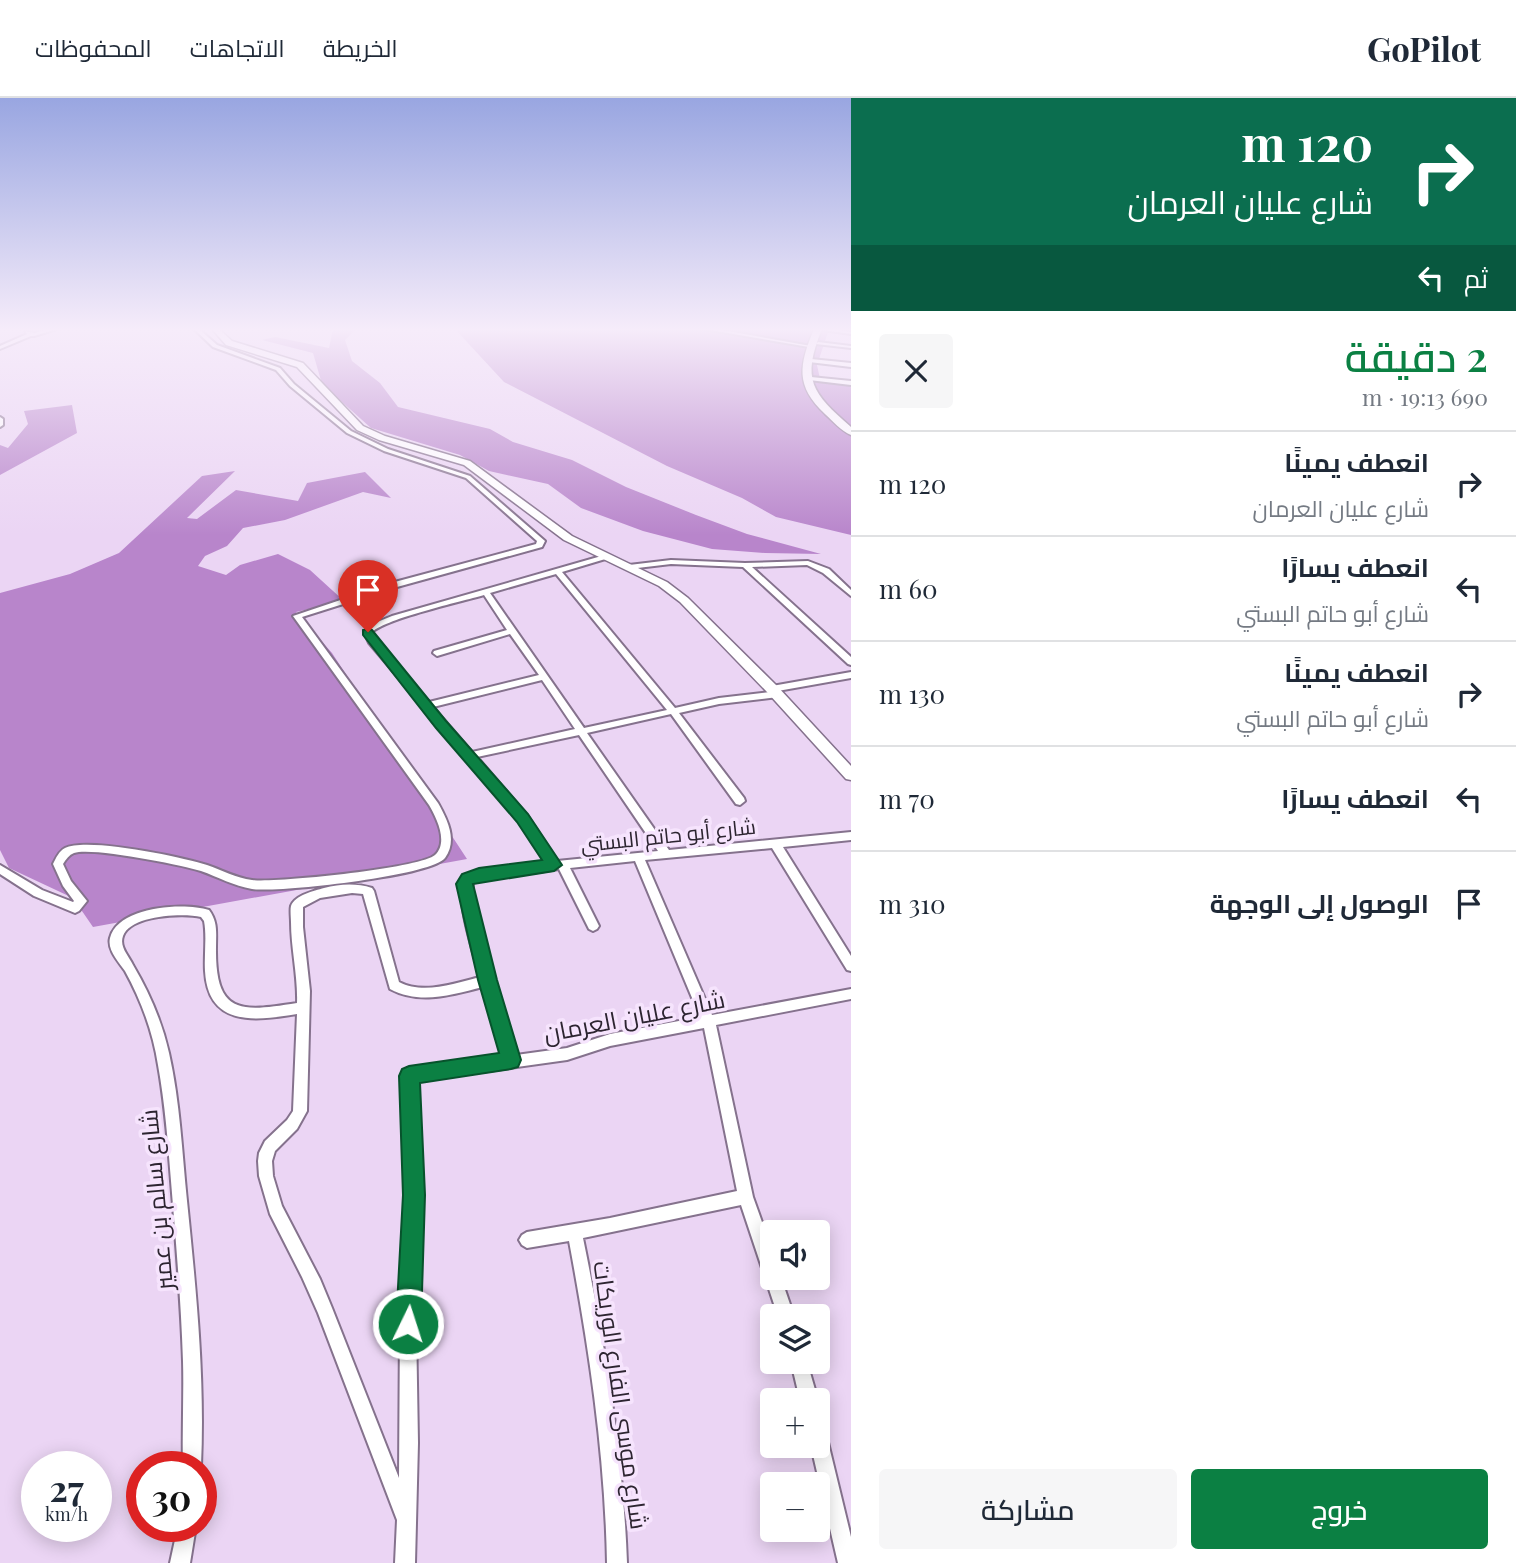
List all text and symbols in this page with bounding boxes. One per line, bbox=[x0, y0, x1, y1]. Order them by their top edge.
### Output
text: GoPilot bbox=[1367, 26, 1481, 70]
text: المحفوظات bbox=[35, 31, 152, 63]
text: الاتجاهات bbox=[190, 31, 285, 63]
text: الخريطة bbox=[323, 31, 398, 63]
text: 120 m bbox=[1241, 109, 1373, 174]
icon: right bbox=[1397, 126, 1488, 217]
text: شارع عليان العرمان bbox=[1127, 179, 1373, 222]
icon: left bbox=[1412, 259, 1450, 297]
text: ثم bbox=[1464, 260, 1488, 295]
text: 2 دقيقة bbox=[1345, 327, 1488, 383]
button: close bbox=[879, 334, 953, 408]
text: 690 m · 19:13 bbox=[1362, 381, 1488, 412]
text: انعطف يمينًا bbox=[1284, 444, 1429, 479]
icon: right bbox=[1450, 465, 1488, 503]
text: 120 m bbox=[879, 466, 946, 501]
text: شارع عليان العرمان bbox=[1253, 492, 1429, 523]
text: انعطف يسارًا bbox=[1281, 549, 1429, 584]
pin bbox=[338, 560, 398, 632]
icon: left bbox=[1450, 570, 1488, 608]
icon: arrive bbox=[349, 571, 387, 609]
text: 60 m bbox=[879, 571, 938, 606]
text: شارع أبو حاتم البستي bbox=[1236, 597, 1429, 628]
text: انعطف يمينًا bbox=[1284, 654, 1429, 689]
icon: right bbox=[1450, 675, 1488, 713]
text: 130 m bbox=[879, 676, 945, 711]
text: شارع أبو حاتم البستي bbox=[1236, 702, 1429, 733]
text: انعطف يسارًا bbox=[1281, 780, 1429, 815]
icon: left bbox=[1450, 780, 1488, 818]
text: 70 m bbox=[879, 781, 935, 816]
street label: شارع أبو حاتم البستي bbox=[579, 811, 757, 861]
text: الوصول إلى الوجهة bbox=[1210, 885, 1429, 920]
icon: arrive bbox=[1450, 885, 1488, 923]
text: 310 m bbox=[879, 886, 946, 921]
street label: شارع عليان العرمان bbox=[541, 982, 728, 1050]
street label: شارع سالم بن عمير bbox=[131, 1108, 181, 1294]
map controls bbox=[760, 1220, 830, 1542]
button: sound bbox=[760, 1220, 830, 1290]
street label: شارع موسى الفارع الوريكات bbox=[585, 1259, 657, 1532]
position arrow bbox=[371, 1287, 445, 1361]
button: layers bbox=[760, 1304, 830, 1374]
button: + bbox=[760, 1388, 830, 1458]
speed limit sign: 30 bbox=[126, 1451, 217, 1542]
text: 27 bbox=[49, 1464, 84, 1511]
button: مشاركة bbox=[879, 1469, 1177, 1549]
button: خروج bbox=[1191, 1469, 1488, 1549]
button: − bbox=[760, 1472, 830, 1542]
text: km/h bbox=[45, 1502, 88, 1526]

